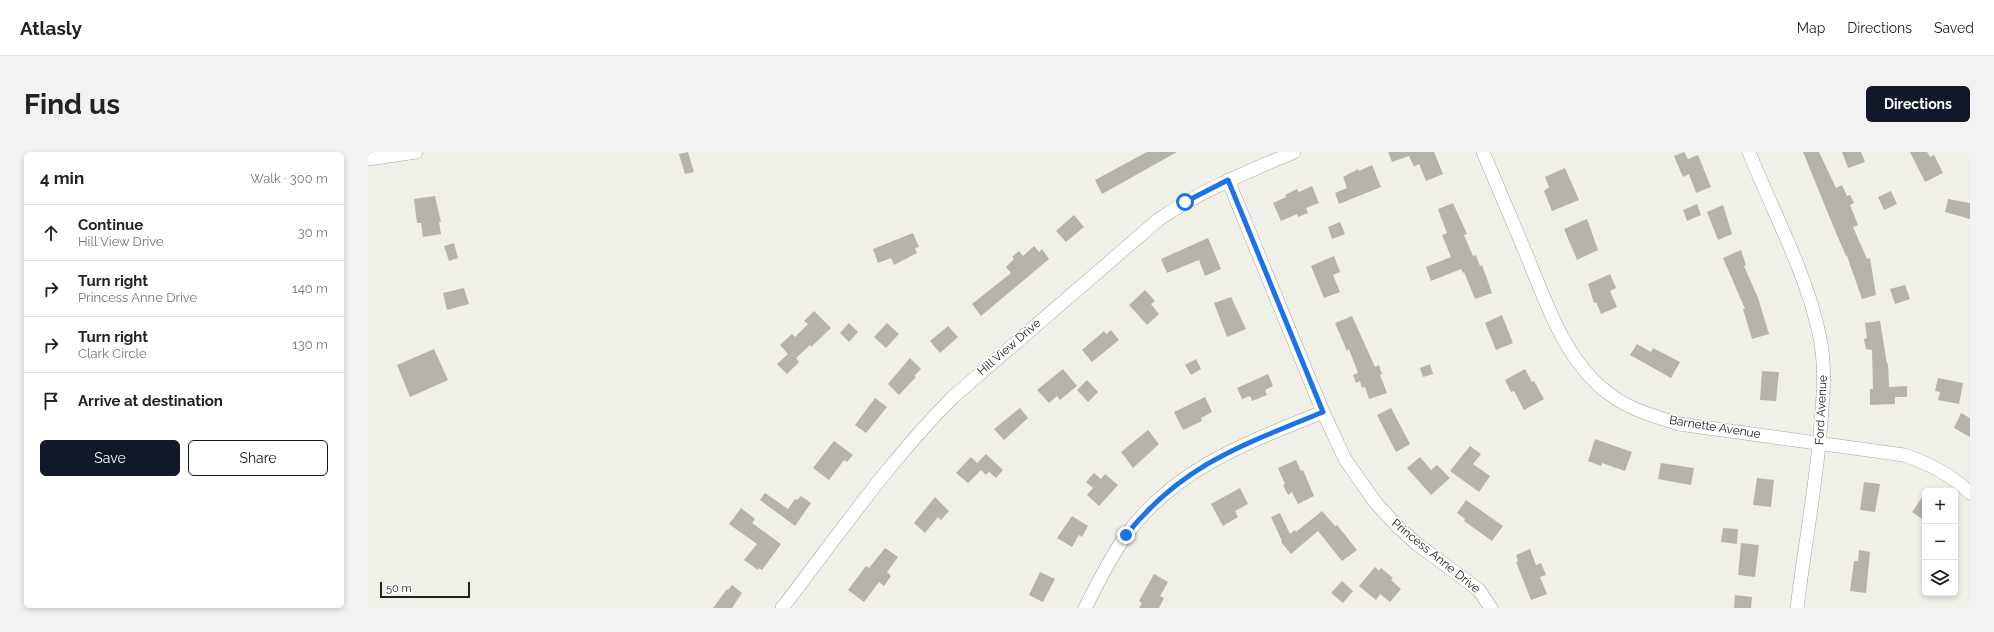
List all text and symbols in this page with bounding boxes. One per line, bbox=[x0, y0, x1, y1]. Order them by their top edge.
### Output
text: Atlasly bbox=[20, 17, 82, 39]
text: Map bbox=[1797, 20, 1825, 36]
text: Directions bbox=[1847, 20, 1912, 36]
text: Saved bbox=[1934, 20, 1974, 36]
button: Directions bbox=[1866, 86, 1970, 122]
text: Find us bbox=[24, 88, 120, 121]
text: 4 min bbox=[40, 168, 84, 188]
text: Walk · 300 m bbox=[250, 171, 328, 186]
route start bbox=[1176, 193, 1194, 211]
text: Continue bbox=[78, 216, 143, 234]
icon: ahead bbox=[40, 222, 62, 244]
text: 30 m bbox=[298, 225, 328, 240]
text: Hill View Drive bbox=[78, 234, 164, 249]
text: Turn right bbox=[78, 272, 148, 290]
icon: right bbox=[40, 278, 62, 300]
text: 140 m bbox=[292, 281, 328, 296]
text: Princess Anne Drive bbox=[78, 290, 197, 305]
street label: Hill View Drive bbox=[975, 316, 1043, 378]
text: Turn right bbox=[78, 328, 148, 346]
icon: right bbox=[40, 334, 62, 356]
text: 130 m bbox=[292, 337, 328, 352]
text: Clark Circle bbox=[78, 346, 147, 361]
street label: Ford Avenue bbox=[1812, 375, 1830, 445]
icon: arrive bbox=[40, 390, 62, 412]
text: Arrive at destination bbox=[78, 392, 223, 410]
street label: Barnette Avenue bbox=[1668, 413, 1762, 441]
button: Save bbox=[40, 440, 180, 476]
button: Share bbox=[188, 440, 328, 476]
map controls bbox=[1922, 488, 1958, 596]
button: + bbox=[1922, 488, 1958, 524]
street label: Princess Anne Drive bbox=[1389, 516, 1483, 596]
button: − bbox=[1922, 524, 1958, 560]
route end bbox=[1117, 526, 1135, 544]
button: layers bbox=[1922, 560, 1958, 596]
scale bar bbox=[380, 580, 470, 599]
text: 50 m bbox=[386, 582, 412, 595]

